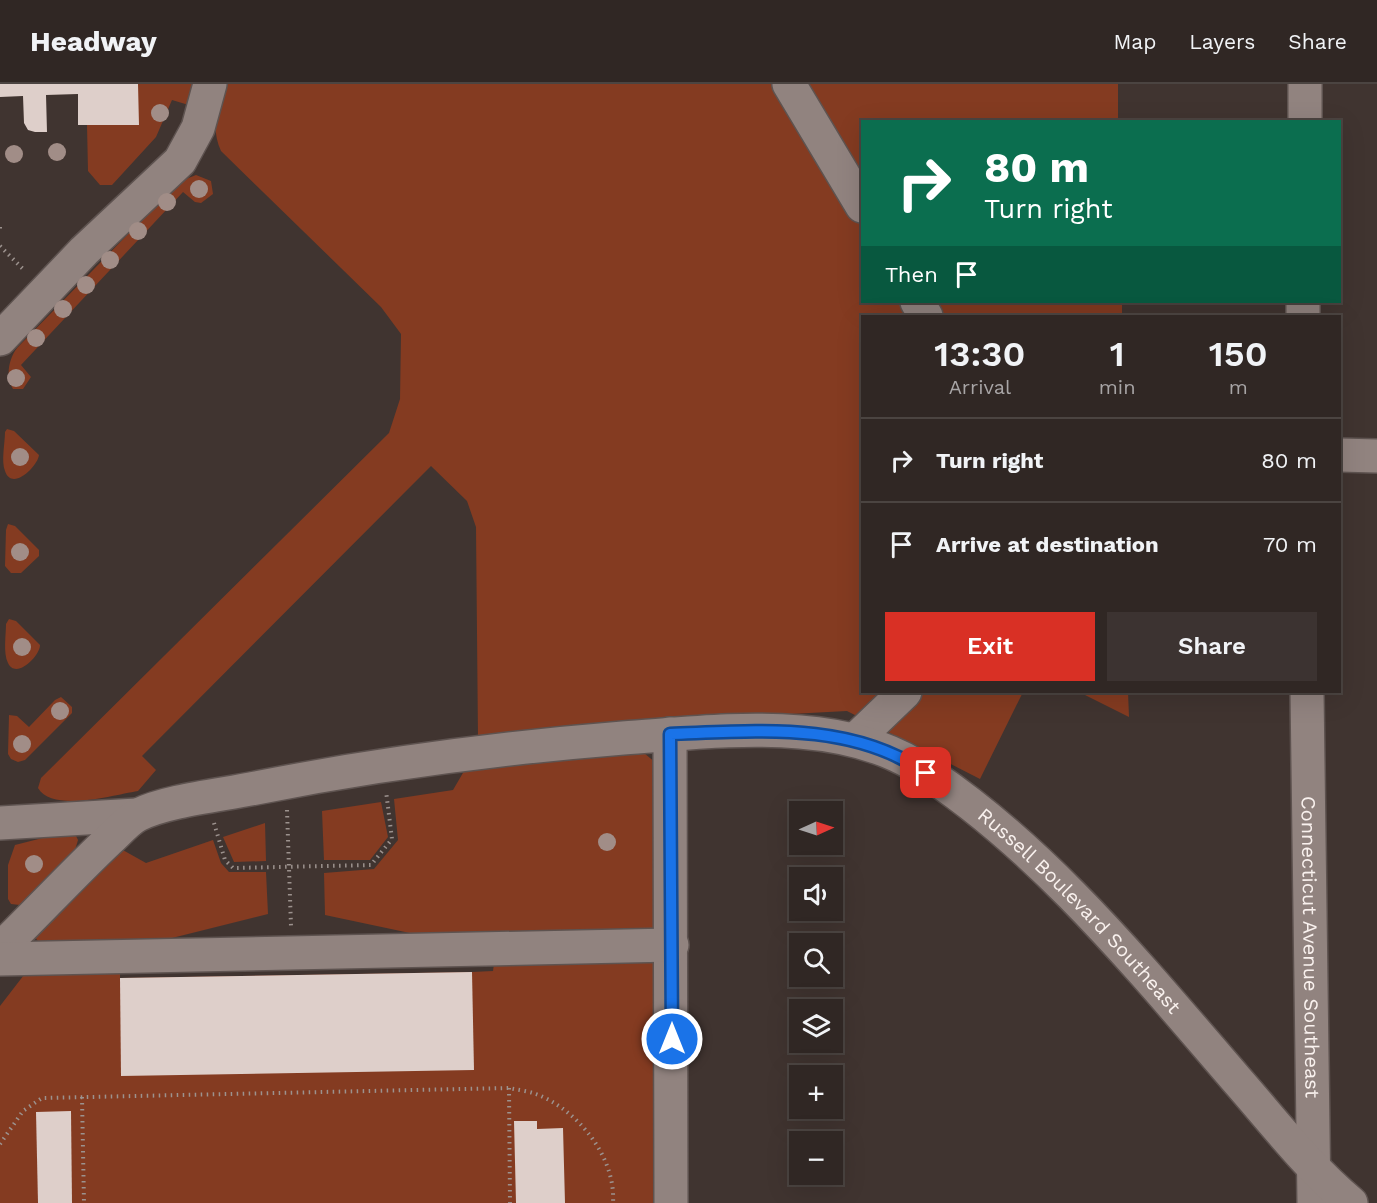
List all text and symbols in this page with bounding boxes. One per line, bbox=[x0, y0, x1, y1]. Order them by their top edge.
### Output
text: Headway bbox=[30, 25, 157, 58]
text: Map bbox=[1113, 29, 1156, 54]
text: Layers bbox=[1189, 29, 1255, 54]
text: Share bbox=[1288, 29, 1347, 54]
text: 80 m bbox=[984, 143, 1089, 192]
icon: right bbox=[885, 144, 963, 222]
text: Turn right bbox=[984, 193, 1113, 225]
icon: arrive bbox=[950, 258, 983, 291]
text: Then bbox=[885, 262, 938, 287]
text: 13:30 bbox=[934, 333, 1025, 375]
text: 1 bbox=[1110, 333, 1125, 375]
text: 150 bbox=[1209, 333, 1268, 375]
text: Arrival bbox=[949, 375, 1011, 399]
text: min bbox=[1099, 375, 1136, 399]
text: m bbox=[1229, 375, 1248, 399]
icon: right bbox=[885, 444, 918, 477]
text: Turn right bbox=[936, 448, 1043, 473]
text: 80 m bbox=[1261, 448, 1317, 473]
icon: arrive bbox=[885, 528, 918, 561]
text: Arrive at destination bbox=[936, 532, 1159, 557]
text: 70 m bbox=[1263, 532, 1317, 557]
button: Exit bbox=[885, 612, 1095, 681]
button: Share bbox=[1107, 612, 1317, 681]
pin bbox=[900, 747, 951, 798]
icon: arrive bbox=[909, 756, 942, 789]
street label: Connecticut Avenue Southeast bbox=[1296, 796, 1325, 1099]
north arrow bbox=[789, 801, 843, 855]
map controls bbox=[789, 801, 843, 1185]
street label: Russell Boulevard Southeast bbox=[973, 803, 1187, 1019]
button: sound bbox=[789, 867, 843, 921]
button: search bbox=[789, 933, 843, 987]
button: layers bbox=[789, 999, 843, 1053]
position arrow bbox=[640, 1007, 704, 1071]
button: + bbox=[789, 1065, 843, 1119]
button: − bbox=[789, 1131, 843, 1185]

